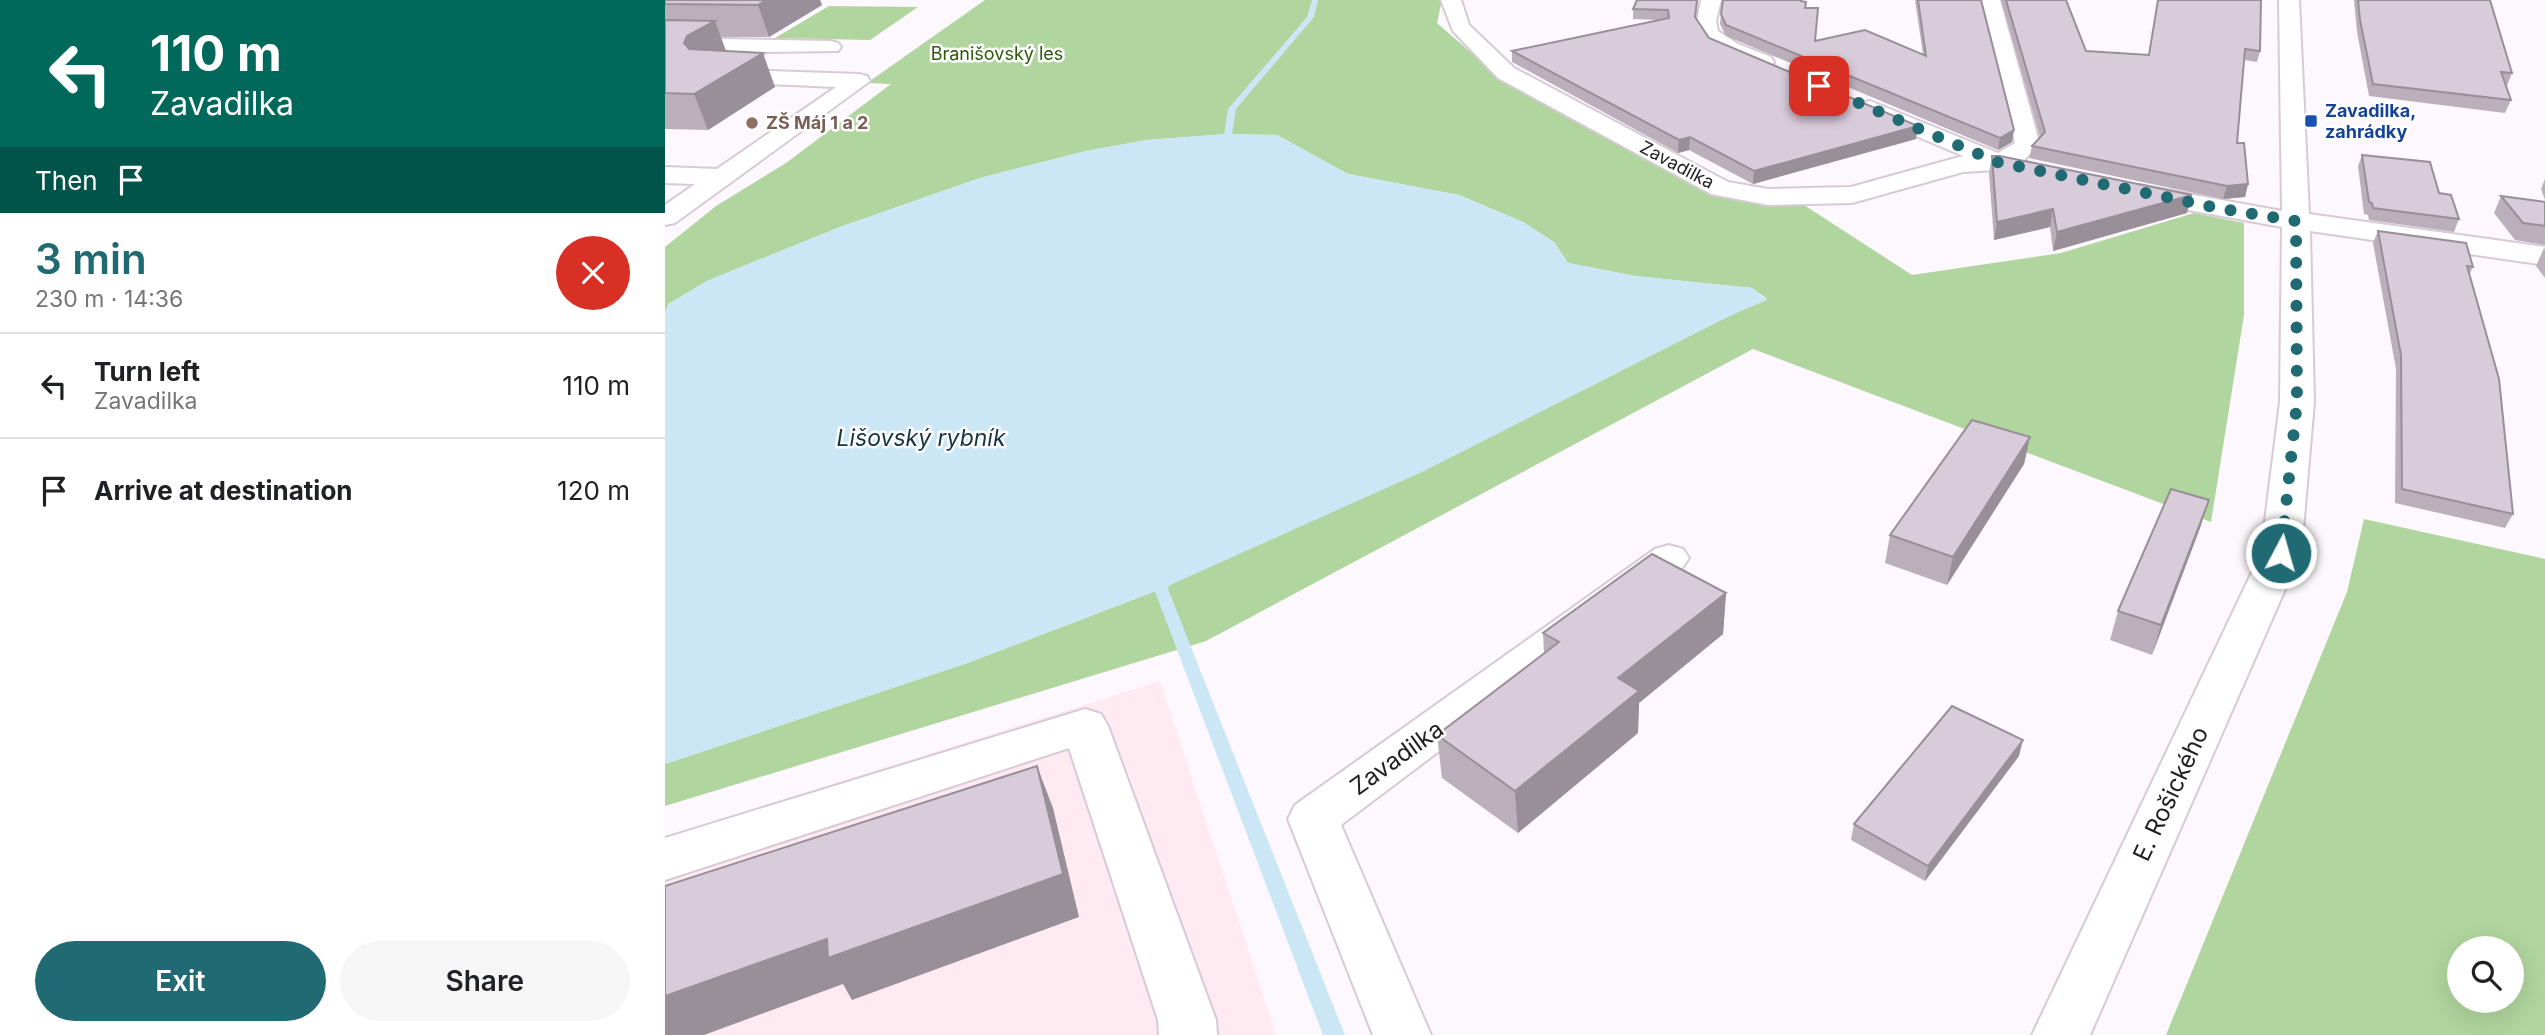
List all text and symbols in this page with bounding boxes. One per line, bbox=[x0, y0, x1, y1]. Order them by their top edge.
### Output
text: 110 m bbox=[150, 24, 282, 83]
icon: left bbox=[35, 28, 126, 119]
park label: Branišovský les bbox=[931, 43, 1063, 64]
pin bbox=[1789, 56, 1849, 116]
icon: arrive bbox=[1800, 67, 1838, 105]
text: Zavadilka bbox=[150, 84, 294, 123]
place label: Zavadilka, zahrádky bbox=[2325, 100, 2416, 142]
place label: ZŠ Máj 1 a 2 bbox=[766, 112, 868, 133]
marker: Zavadilka, zahrádky bbox=[2303, 113, 2319, 129]
marker: ZŠ Máj 1 a 2 bbox=[744, 115, 760, 131]
street label: Zavadilka bbox=[1637, 136, 1718, 193]
icon: arrive bbox=[112, 161, 150, 199]
text: Then bbox=[35, 165, 98, 196]
text: 3 min bbox=[35, 233, 147, 284]
button: close bbox=[556, 236, 630, 310]
text: 230 m · 14:36 bbox=[35, 285, 183, 313]
text: Turn left bbox=[94, 356, 200, 387]
icon: left bbox=[35, 367, 73, 405]
text: 110 m bbox=[562, 370, 630, 401]
text: Zavadilka bbox=[94, 387, 198, 415]
water label: Lišovský rybník bbox=[836, 424, 1006, 452]
icon: arrive bbox=[35, 472, 73, 510]
text: Arrive at destination bbox=[94, 475, 353, 506]
text: 120 m bbox=[557, 475, 630, 506]
position arrow bbox=[2244, 516, 2318, 590]
street label: Zavadilka bbox=[1344, 714, 1449, 801]
street label: E. Rošického bbox=[2127, 722, 2214, 866]
map controls bbox=[2447, 936, 2524, 1013]
button: search bbox=[2447, 936, 2524, 1013]
button: Exit bbox=[35, 941, 326, 1021]
button: Share bbox=[340, 941, 630, 1021]

